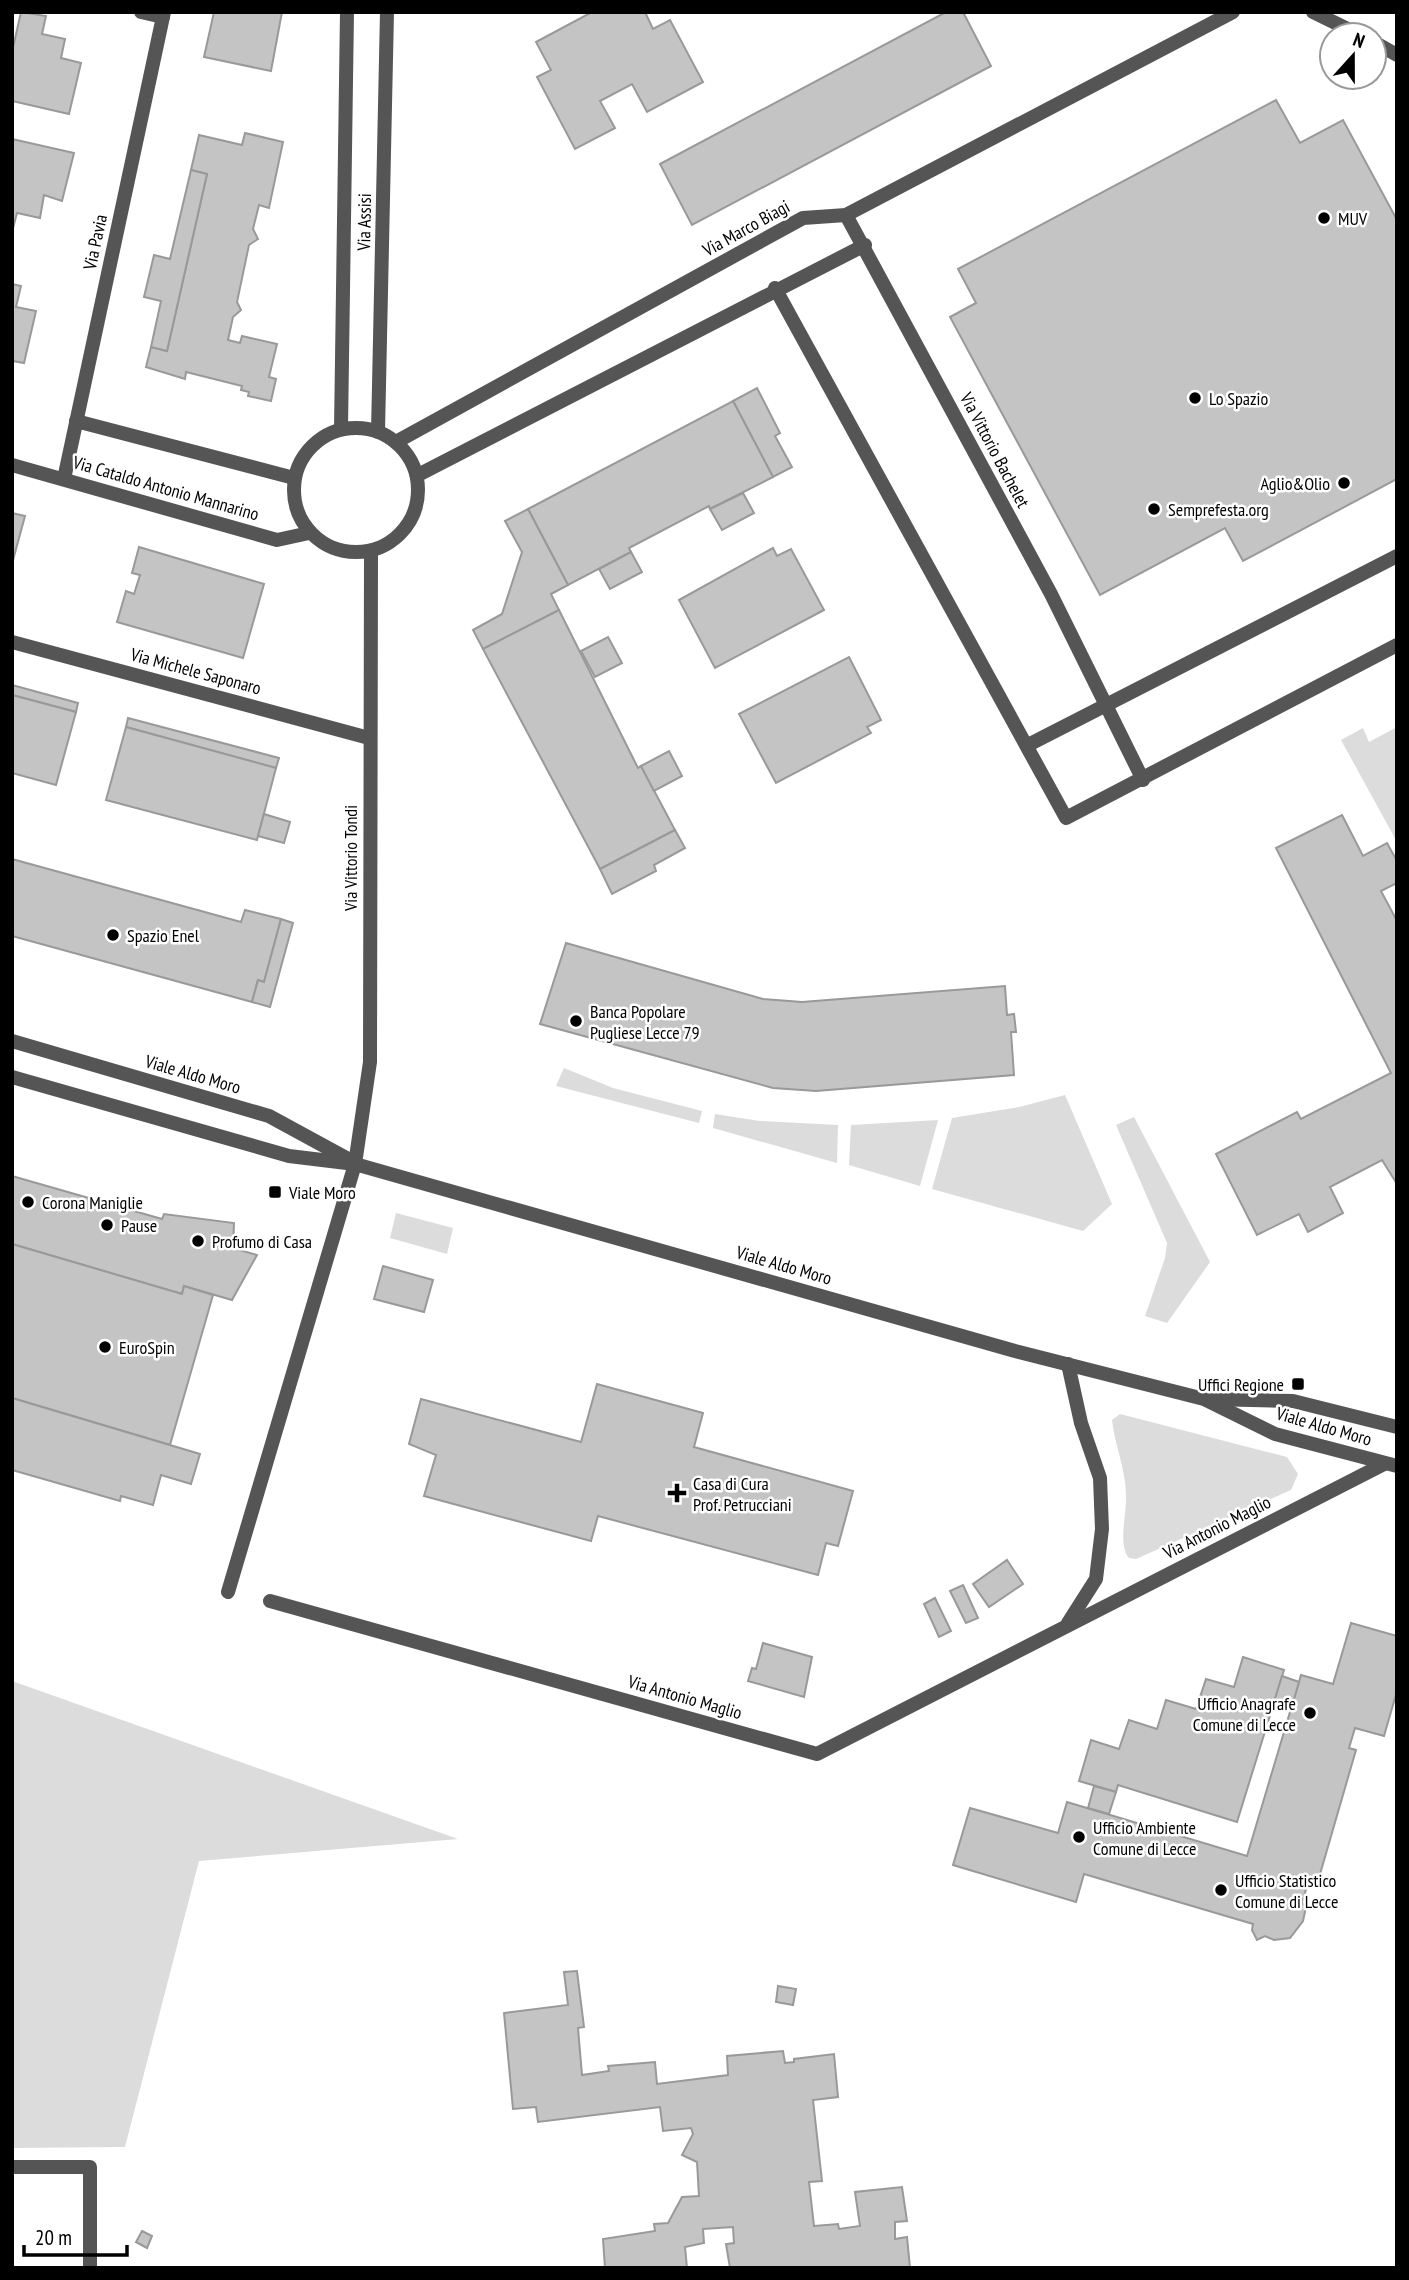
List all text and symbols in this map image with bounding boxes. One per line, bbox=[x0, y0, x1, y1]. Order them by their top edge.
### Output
north arrow bbox=[1318, 21, 1388, 91]
text: N bbox=[1350, 27, 1368, 53]
street label: Via Assisi bbox=[352, 193, 376, 252]
street label: Via Marco Biagi bbox=[698, 195, 793, 262]
place label: MUV bbox=[1338, 207, 1368, 230]
marker: MUV bbox=[1316, 210, 1332, 226]
street label: Via Pavia bbox=[78, 212, 112, 273]
place label: Lo Spazio bbox=[1209, 387, 1268, 410]
street label: Via Vittorio Bachelet bbox=[955, 388, 1035, 512]
marker: Lo Spazio bbox=[1187, 390, 1203, 406]
street label: Via Cataldo Antonio Mannarino bbox=[69, 450, 262, 526]
place label: Aglio&Olio bbox=[1260, 472, 1330, 495]
marker: Aglio&Olio bbox=[1336, 475, 1352, 491]
place label: Semprefesta.org bbox=[1168, 498, 1269, 521]
marker: Semprefesta.org bbox=[1146, 501, 1162, 517]
street label: Via Michele Saponaro bbox=[127, 642, 264, 700]
street label: Via Vittorio Tondi bbox=[339, 805, 362, 912]
place label: Spazio Enel bbox=[127, 924, 200, 947]
marker: Spazio Enel bbox=[105, 927, 121, 943]
place label: Banca Popolare Pugliese Lecce 79 bbox=[590, 1000, 700, 1044]
marker: Banca Popolare Pugliese Lecce 79 bbox=[568, 1013, 584, 1029]
street label: Viale Aldo Moro bbox=[142, 1049, 244, 1099]
place label: Viale Moro bbox=[288, 1181, 356, 1204]
marker: Viale Moro bbox=[267, 1184, 283, 1200]
place label: Corona Maniglie bbox=[42, 1191, 143, 1214]
marker: Corona Maniglie bbox=[20, 1194, 36, 1210]
place label: Pause bbox=[121, 1214, 157, 1237]
marker: Pause bbox=[99, 1217, 115, 1233]
place label: Profumo di Casa bbox=[212, 1230, 312, 1253]
marker: Profumo di Casa bbox=[190, 1233, 206, 1249]
street label: Viale Aldo Moro bbox=[733, 1240, 835, 1290]
place label: EuroSpin bbox=[119, 1336, 175, 1359]
marker: EuroSpin bbox=[97, 1339, 113, 1355]
place label: Uffici Regione bbox=[1198, 1373, 1284, 1396]
marker: Uffici Regione bbox=[1290, 1376, 1306, 1392]
street label: Viale Aldo Moro bbox=[1273, 1401, 1375, 1451]
place label: Casa di Cura Prof. Petrucciani bbox=[693, 1472, 792, 1516]
marker: Casa di Cura Prof. Petrucciani bbox=[667, 1483, 687, 1503]
street label: Via Antonio Maglio bbox=[1159, 1490, 1275, 1564]
street label: Via Antonio Maglio bbox=[624, 1669, 745, 1724]
place label: Ufficio Anagrafe Comune di Lecce bbox=[1193, 1692, 1296, 1736]
marker: Ufficio Anagrafe Comune di Lecce bbox=[1302, 1705, 1318, 1721]
place label: Ufficio Ambiente Comune di Lecce bbox=[1093, 1816, 1196, 1860]
marker: Ufficio Ambiente Comune di Lecce bbox=[1071, 1829, 1087, 1845]
place label: Ufficio Statistico Comune di Lecce bbox=[1235, 1869, 1338, 1913]
marker: Ufficio Statistico Comune di Lecce bbox=[1213, 1882, 1229, 1898]
scale bar bbox=[24, 2214, 128, 2258]
text: 20 m bbox=[35, 2224, 72, 2251]

